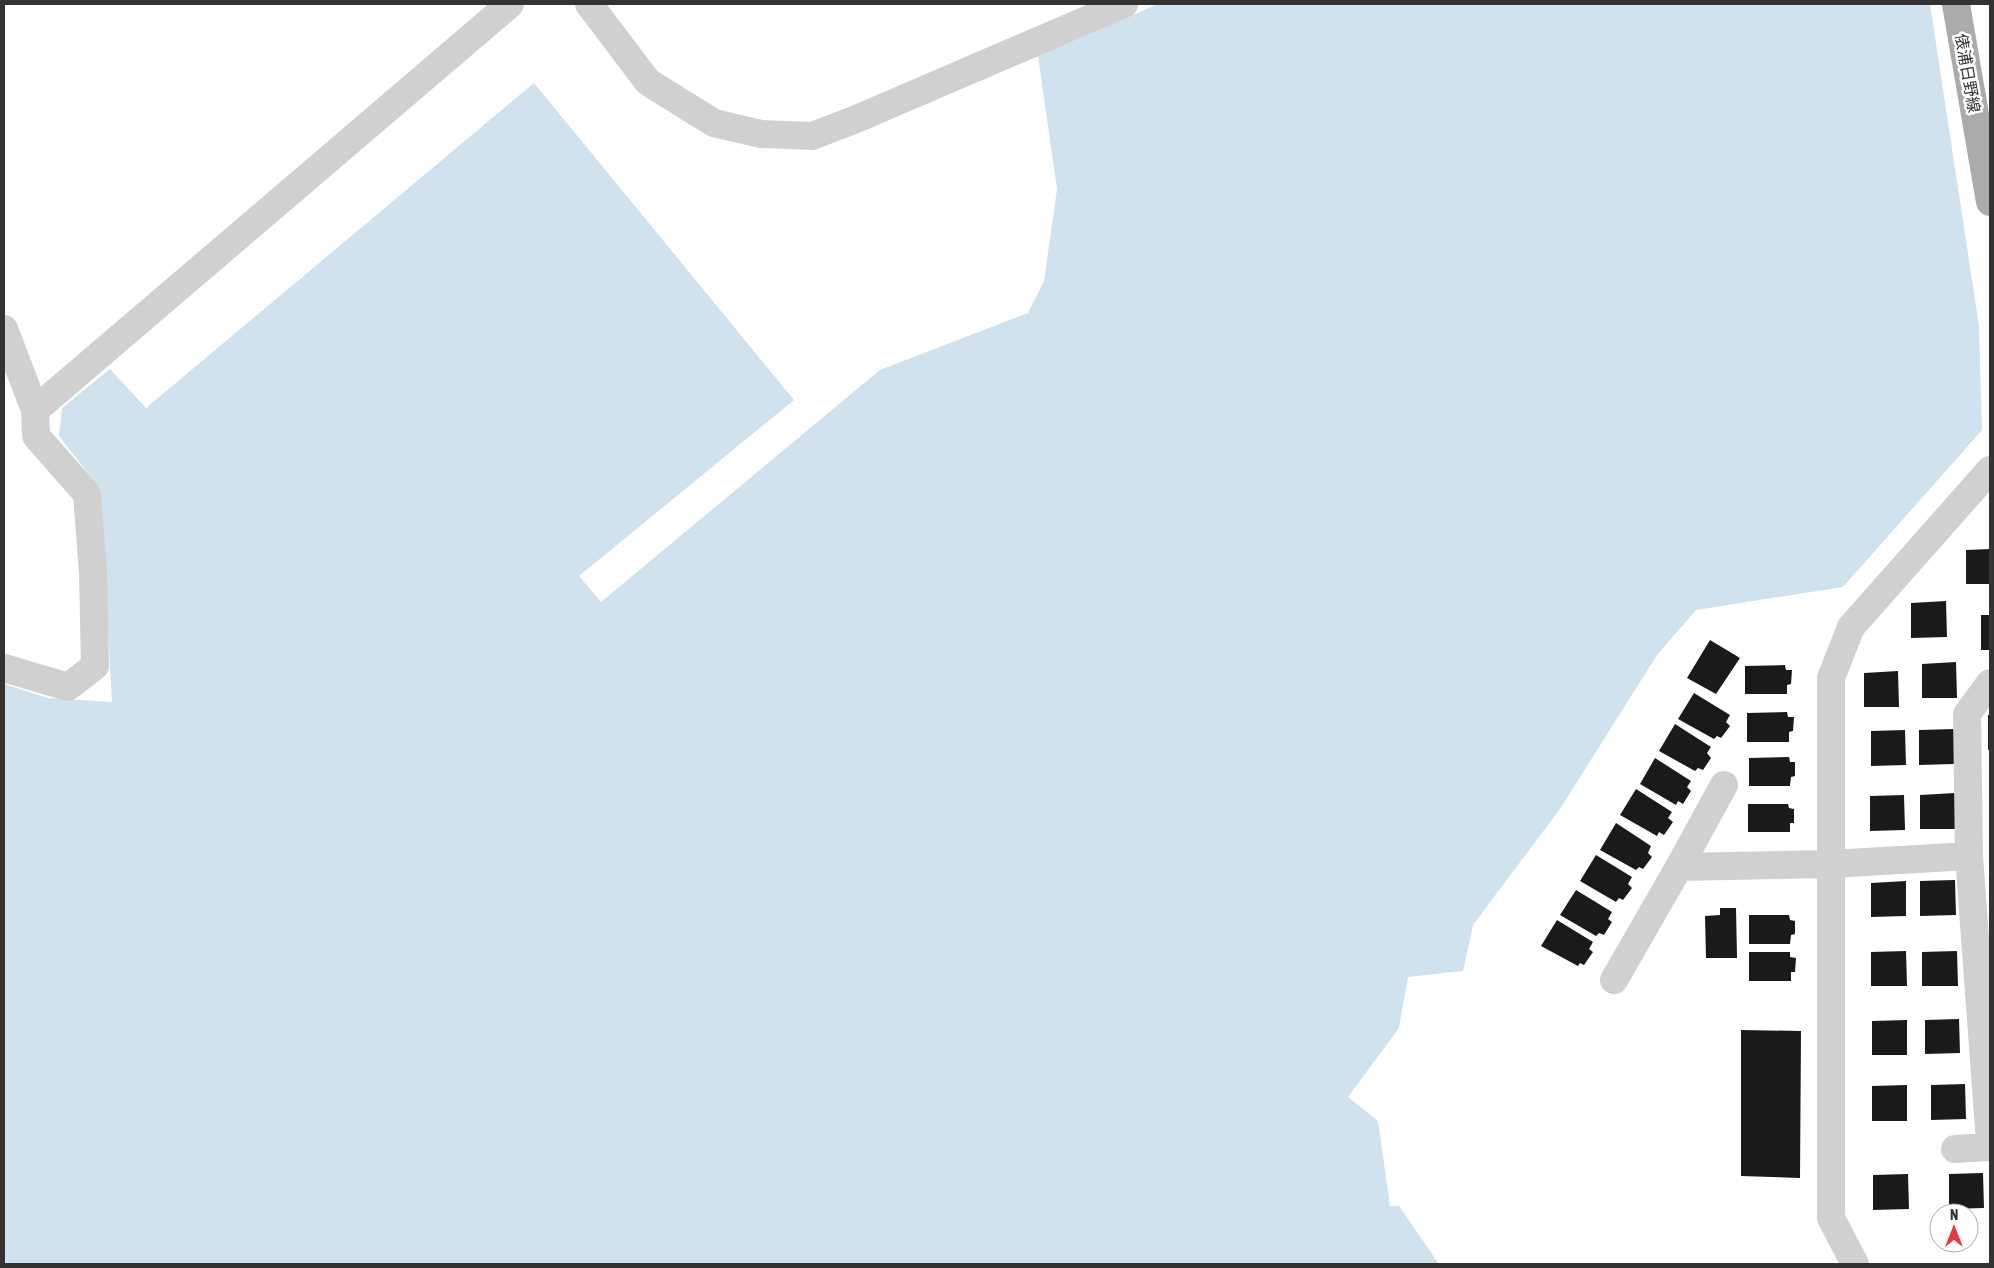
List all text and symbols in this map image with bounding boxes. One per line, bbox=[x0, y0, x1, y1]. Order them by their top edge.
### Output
street label: 俵浦日野線 bbox=[1952, 32, 1984, 114]
north arrow bbox=[1929, 1203, 1979, 1253]
text: N bbox=[1950, 1207, 1958, 1223]

